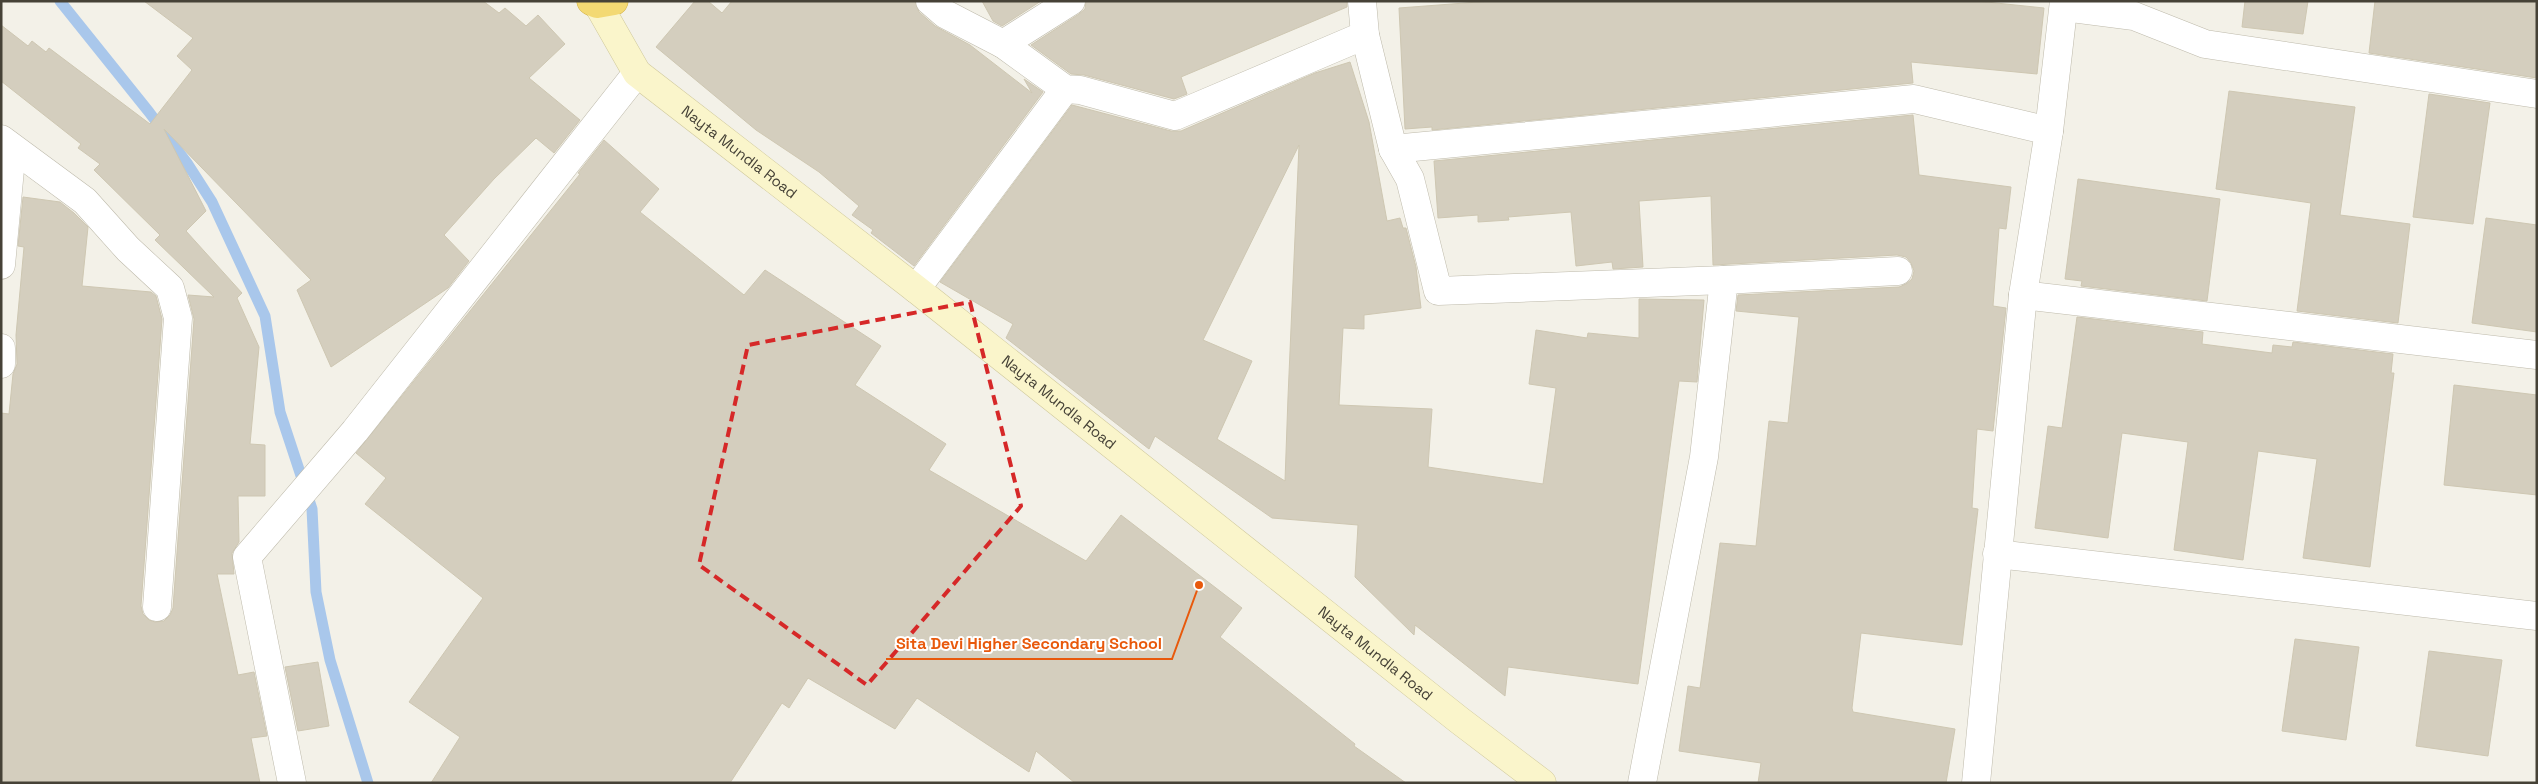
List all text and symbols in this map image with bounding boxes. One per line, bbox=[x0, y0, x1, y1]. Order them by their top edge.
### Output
street label: Nayta Mundla Road bbox=[678, 101, 801, 202]
street label: Nayta Mundla Road bbox=[998, 351, 1120, 453]
street label: Nayta Mundla Road bbox=[1314, 602, 1437, 704]
callout: Sita Devi Higher Secondary School bbox=[886, 628, 1172, 659]
text: Sita Devi Higher Secondary School bbox=[896, 633, 1162, 654]

